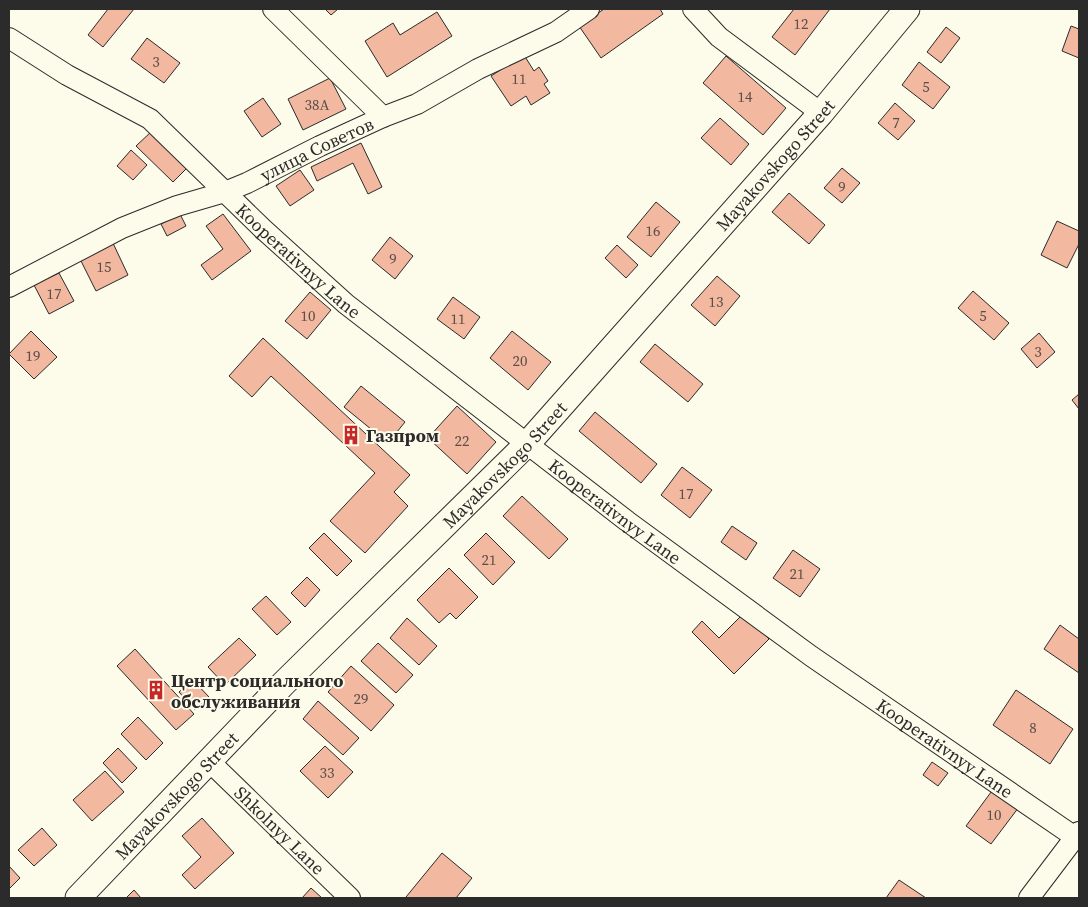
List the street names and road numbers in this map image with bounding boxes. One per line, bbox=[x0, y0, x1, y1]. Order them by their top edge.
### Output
street label: Mayakovskogo Street bbox=[710, 94, 840, 236]
street label: улица Советов bbox=[255, 111, 377, 187]
street label: Kooperativnyy Lane bbox=[231, 197, 366, 324]
street label: Mayakovskogo Street bbox=[436, 396, 572, 533]
street label: Kooperativnyy Lane bbox=[544, 453, 687, 570]
street label: Kooperativnyy Lane bbox=[872, 692, 1018, 804]
street label: Mayakovskogo Street bbox=[109, 726, 244, 865]
street label: Shkolnyy Lane bbox=[229, 780, 331, 880]

